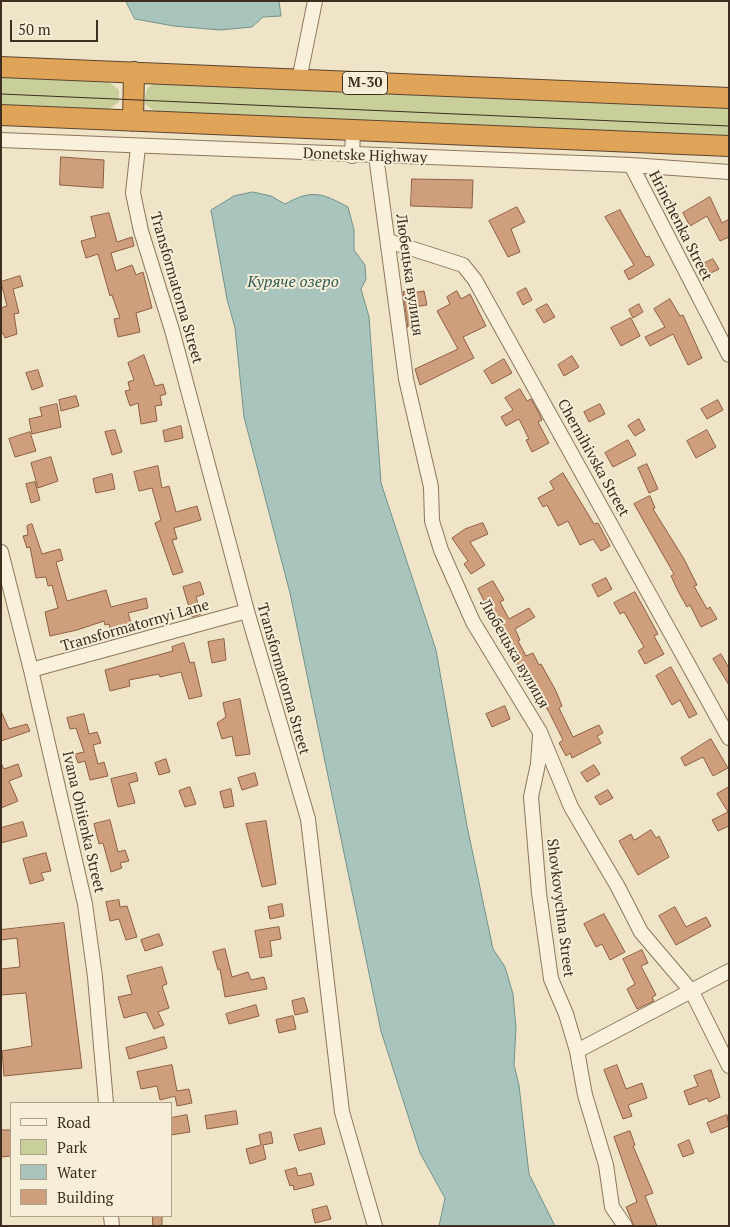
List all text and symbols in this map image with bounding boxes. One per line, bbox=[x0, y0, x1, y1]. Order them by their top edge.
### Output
scale bar bbox=[12, 10, 100, 42]
text: 50 m bbox=[18, 19, 51, 39]
road number: М-30 bbox=[342, 72, 388, 95]
street label: Donetske Highway bbox=[303, 145, 427, 167]
street label: Hrinchenka Street bbox=[644, 168, 716, 284]
street label: Transformatorna Street bbox=[146, 210, 206, 366]
street label: Любецька вулиця bbox=[392, 213, 426, 337]
water label: Куряче озеро bbox=[247, 272, 339, 292]
street label: Chernihivska Street bbox=[553, 396, 633, 520]
street label: Transformatornyi Lane bbox=[59, 596, 211, 656]
street label: Любецька вулиця bbox=[475, 596, 553, 712]
street label: Transformatorna Street bbox=[253, 601, 313, 757]
street label: Ivana Ohiienka Street bbox=[58, 749, 108, 895]
street label: Shovkovychna Street bbox=[543, 838, 577, 978]
legend bbox=[10, 1102, 172, 1217]
text: Road bbox=[57, 1112, 90, 1132]
text: Park bbox=[57, 1137, 87, 1157]
text: Water bbox=[57, 1162, 96, 1182]
text: Building bbox=[57, 1187, 114, 1207]

